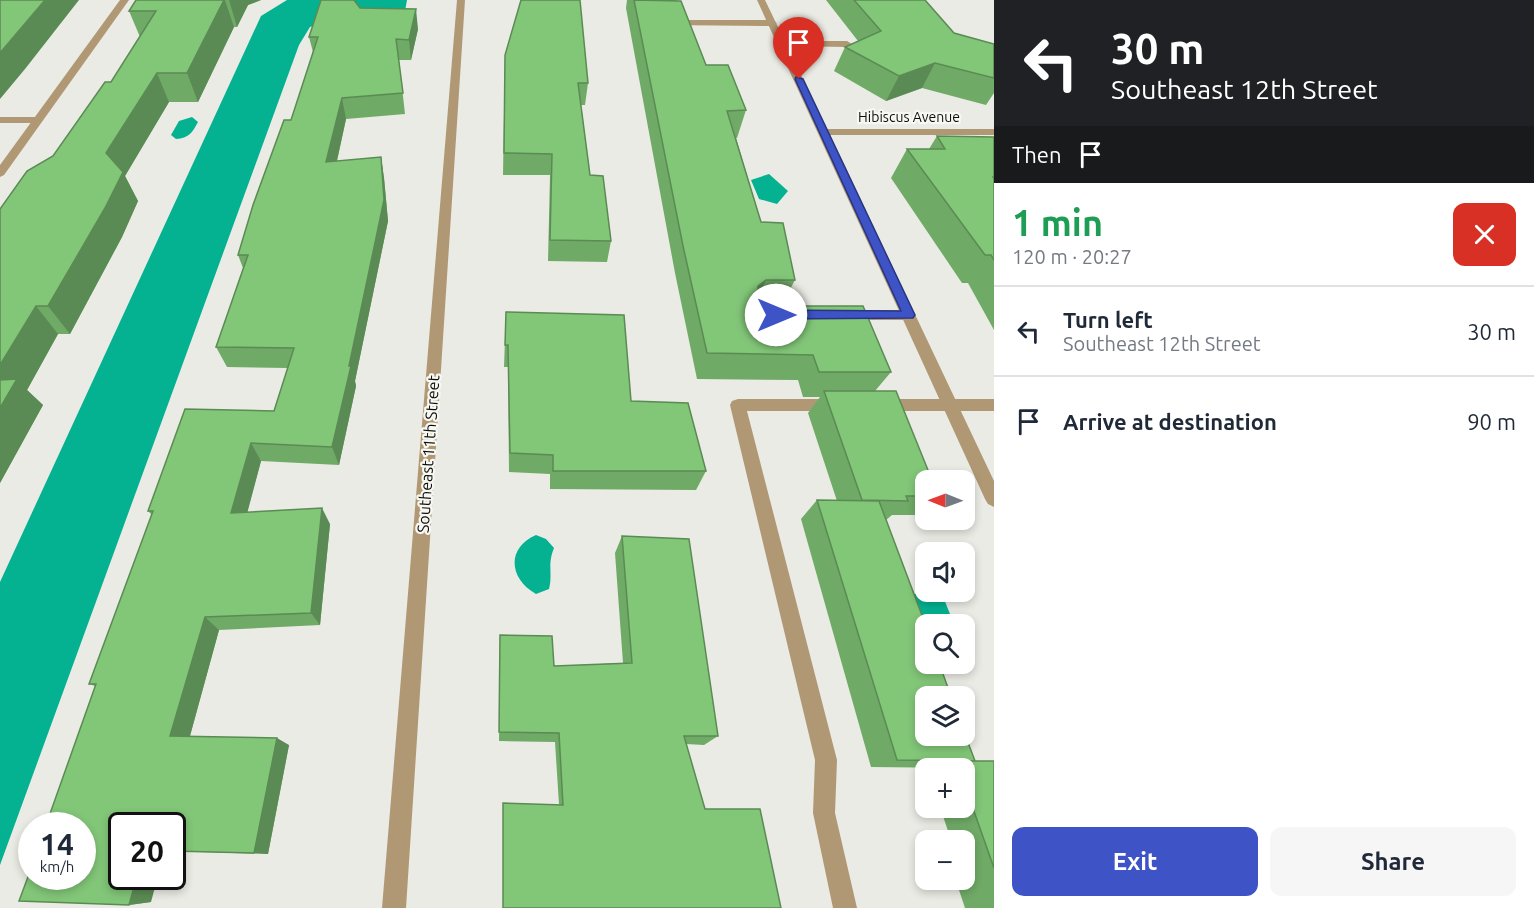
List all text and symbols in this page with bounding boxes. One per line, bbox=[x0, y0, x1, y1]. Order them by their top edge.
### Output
pin bbox=[773, 17, 824, 79]
icon: left bbox=[1012, 24, 1090, 102]
text: 30 m bbox=[1111, 25, 1205, 72]
icon: arrive bbox=[782, 26, 815, 59]
text: Southeast 12th Street bbox=[1111, 74, 1378, 104]
street label: Hibiscus Avenue bbox=[858, 109, 960, 125]
icon: arrive bbox=[1074, 138, 1107, 171]
text: Then bbox=[1012, 142, 1062, 167]
text: 1 min bbox=[1012, 202, 1103, 243]
button: close bbox=[1453, 203, 1516, 266]
text: 120 m · 20:27 bbox=[1012, 245, 1132, 268]
position arrow bbox=[744, 283, 808, 347]
text: Turn left bbox=[1063, 307, 1153, 332]
icon: left bbox=[1012, 315, 1045, 348]
text: 30 m bbox=[1467, 319, 1516, 344]
text: Southeast 12th Street bbox=[1063, 332, 1261, 355]
street label: Southeast 11th Street bbox=[414, 374, 443, 533]
icon: arrive bbox=[1012, 405, 1045, 438]
text: Arrive at destination bbox=[1063, 409, 1277, 434]
text: 90 m bbox=[1467, 409, 1516, 434]
north arrow bbox=[915, 470, 975, 530]
map controls bbox=[915, 470, 975, 890]
button: sound bbox=[915, 542, 975, 602]
button: search bbox=[915, 614, 975, 674]
button: layers bbox=[915, 686, 975, 746]
button: + bbox=[915, 758, 975, 818]
speed limit sign: 20 bbox=[108, 812, 186, 890]
text: 14 bbox=[40, 827, 74, 861]
button: Exit bbox=[1012, 827, 1258, 896]
button: Share bbox=[1270, 827, 1516, 896]
button: − bbox=[915, 830, 975, 890]
text: km/h bbox=[40, 858, 74, 875]

